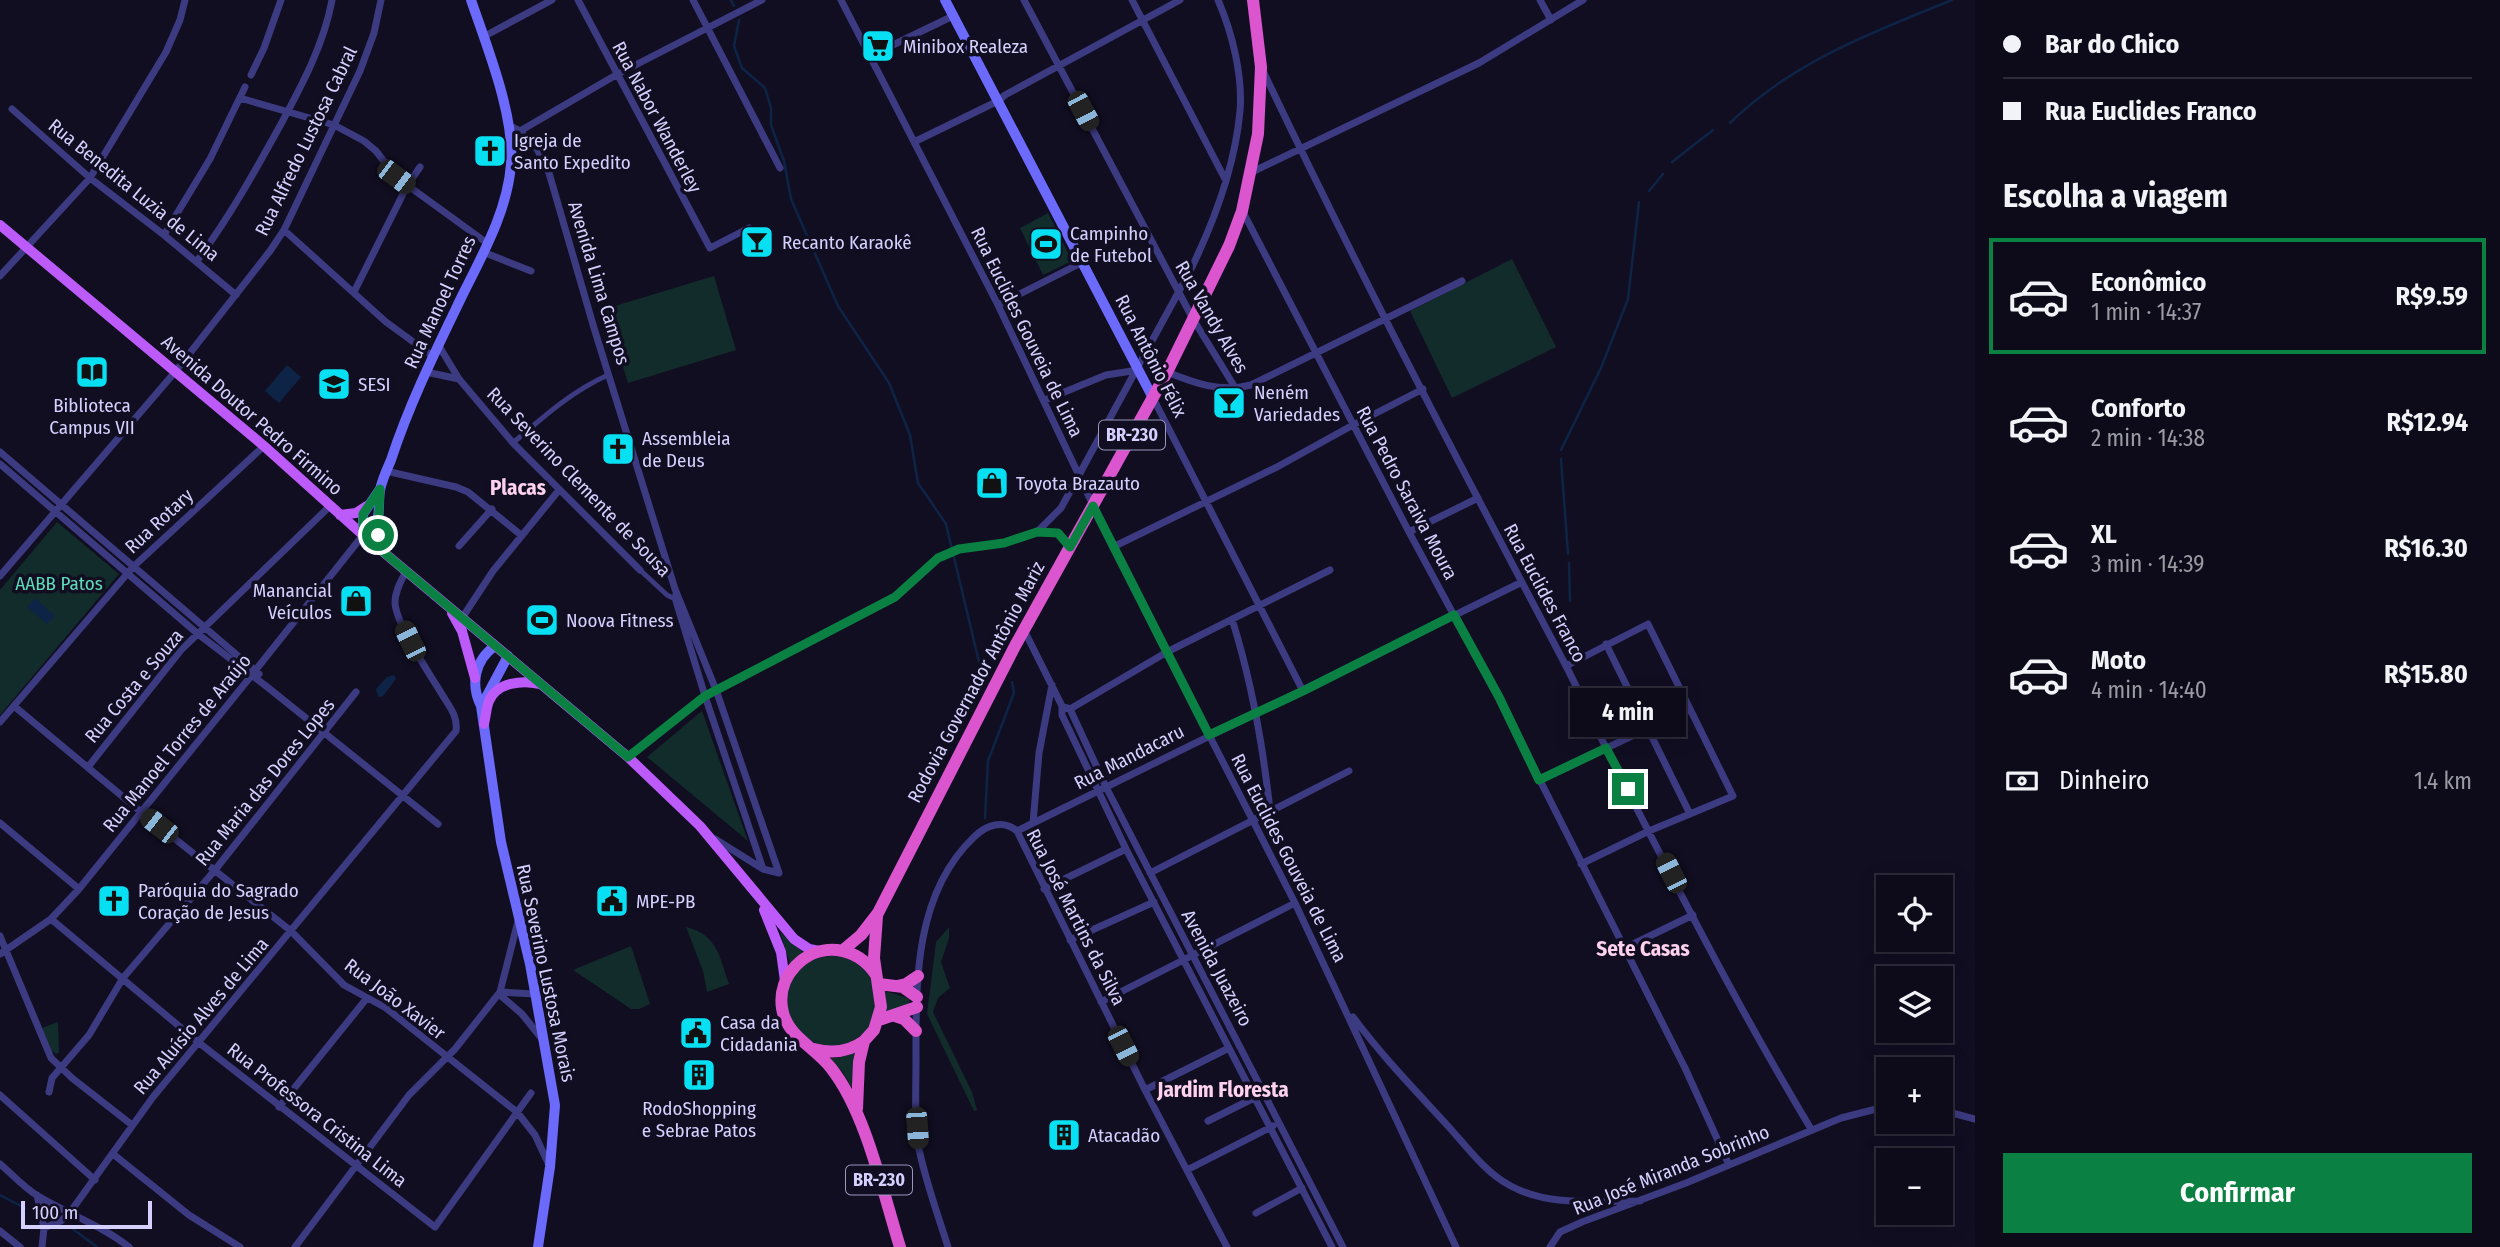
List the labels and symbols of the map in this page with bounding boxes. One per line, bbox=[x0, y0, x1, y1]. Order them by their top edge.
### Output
supermarket icon: Minibox Realeza bbox=[859, 27, 897, 65]
place label: Minibox Realeza bbox=[903, 35, 1028, 58]
street label: Rua Nabor Wanderley bbox=[607, 37, 707, 197]
street label: Rua Alfredo Lustosa Cabral bbox=[250, 43, 362, 239]
car bbox=[1064, 88, 1103, 134]
street label: Rua Benedita Luzia de Lima bbox=[44, 114, 224, 266]
place label: Igreja de Santo Expedito bbox=[514, 129, 631, 174]
church icon: Igreja de Santo Expedito bbox=[471, 132, 509, 170]
car bbox=[373, 156, 420, 198]
street label: Avenida Lima Campos bbox=[563, 198, 635, 368]
place label: Campinho de Futebol bbox=[1070, 222, 1152, 267]
bar icon: Recanto Karaokê bbox=[738, 223, 776, 261]
street label: Rua Euclides Gouveia de Lima bbox=[966, 223, 1088, 441]
sports icon: Campinho de Futebol bbox=[1027, 225, 1065, 263]
place label: Recanto Karaokê bbox=[782, 231, 912, 254]
street label: Rua Manoel Torres bbox=[399, 232, 481, 372]
street label: Rua Vandy Alves bbox=[1171, 257, 1253, 377]
street label: Rua Antônio Félix bbox=[1110, 291, 1192, 422]
street label: Avenida Doutor Pedro Firmino bbox=[157, 330, 347, 500]
library icon: Biblioteca Campus VII bbox=[73, 353, 111, 391]
school or university icon: SESI bbox=[315, 365, 353, 403]
place label: SESI bbox=[358, 373, 391, 396]
place label: Neném Variedades bbox=[1254, 381, 1340, 426]
street label: Rua Severino Clemente de Sousa bbox=[482, 382, 676, 582]
bar icon: Neném Variedades bbox=[1210, 384, 1248, 422]
place label: Biblioteca Campus VII bbox=[49, 394, 135, 439]
street label: Rua Pedro Saraiva Moura bbox=[1351, 402, 1463, 584]
road number: BR-230 bbox=[1099, 421, 1165, 450]
place label: Assembleia de Deus bbox=[642, 427, 731, 472]
church icon: Assembleia de Deus bbox=[599, 430, 637, 468]
shop icon: Toyota Brazauto bbox=[973, 464, 1011, 502]
place label: Toyota Brazauto bbox=[1016, 472, 1140, 495]
district label: Placas bbox=[490, 475, 546, 501]
street label: Rua Rotary bbox=[120, 483, 198, 558]
route start bbox=[362, 519, 394, 551]
street label: Rua Euclides Franco bbox=[1499, 520, 1591, 666]
street label: Rodovia Governador Antônio Mariz bbox=[902, 557, 1050, 807]
park label: AABB Patos bbox=[15, 572, 103, 595]
place label: Manancial Veículos bbox=[253, 579, 332, 624]
shop icon: Manancial Veículos bbox=[337, 582, 375, 620]
sports icon: Noova Fitness bbox=[523, 601, 561, 639]
place label: Noova Fitness bbox=[566, 609, 674, 632]
car bbox=[392, 618, 429, 664]
street label: Rua Costa e Souza bbox=[80, 625, 188, 747]
street label: Rua Manoel Torres de Araújo bbox=[98, 649, 256, 837]
callout: 4 min bbox=[1570, 688, 1686, 736]
street label: Rua Maria das Dores Lopes bbox=[190, 694, 340, 870]
street label: Rua Mandacaru bbox=[1070, 719, 1188, 795]
street label: Rua Euclides Gouveia de Lima bbox=[1226, 750, 1352, 966]
route end bbox=[1612, 773, 1644, 805]
car bbox=[136, 805, 183, 847]
street label: Rua José Martins da Silva bbox=[1022, 825, 1130, 1009]
car bbox=[1653, 850, 1690, 896]
street label: Rua Severino Lustosa Morais bbox=[512, 862, 580, 1084]
place label: Paróquia do Sagrado Coração de Jesus bbox=[138, 879, 299, 924]
church icon: Paróquia do Sagrado Coração de Jesus bbox=[95, 882, 133, 920]
public building icon: MPE-PB bbox=[593, 882, 631, 920]
place label: MPE-PB bbox=[636, 890, 695, 913]
street label: Avenida Juazeiro bbox=[1177, 906, 1257, 1030]
street label: Rua Aluísio Alves de Lima bbox=[129, 933, 273, 1099]
district label: Sete Casas bbox=[1596, 936, 1690, 962]
street label: Rua João Xavier bbox=[340, 954, 450, 1045]
place label: Casa da Cidadania bbox=[720, 1011, 798, 1056]
public building icon: Casa da Cidadania bbox=[677, 1014, 715, 1052]
car bbox=[1105, 1023, 1142, 1069]
street label: Rua Professora Cristina Lima bbox=[223, 1038, 411, 1192]
building icon: RodoShopping e Sebrae Patos bbox=[680, 1056, 718, 1094]
district label: Jardim Floresta bbox=[1156, 1077, 1289, 1103]
place label: RodoShopping e Sebrae Patos bbox=[642, 1097, 756, 1142]
car bbox=[906, 1106, 929, 1150]
building icon: Atacadão bbox=[1045, 1116, 1083, 1154]
street label: Rua José Miranda Sobrinho bbox=[1569, 1120, 1773, 1220]
place label: Atacadão bbox=[1088, 1124, 1160, 1147]
road number: BR-230 bbox=[846, 1166, 912, 1195]
scale bar bbox=[21, 1198, 152, 1230]

